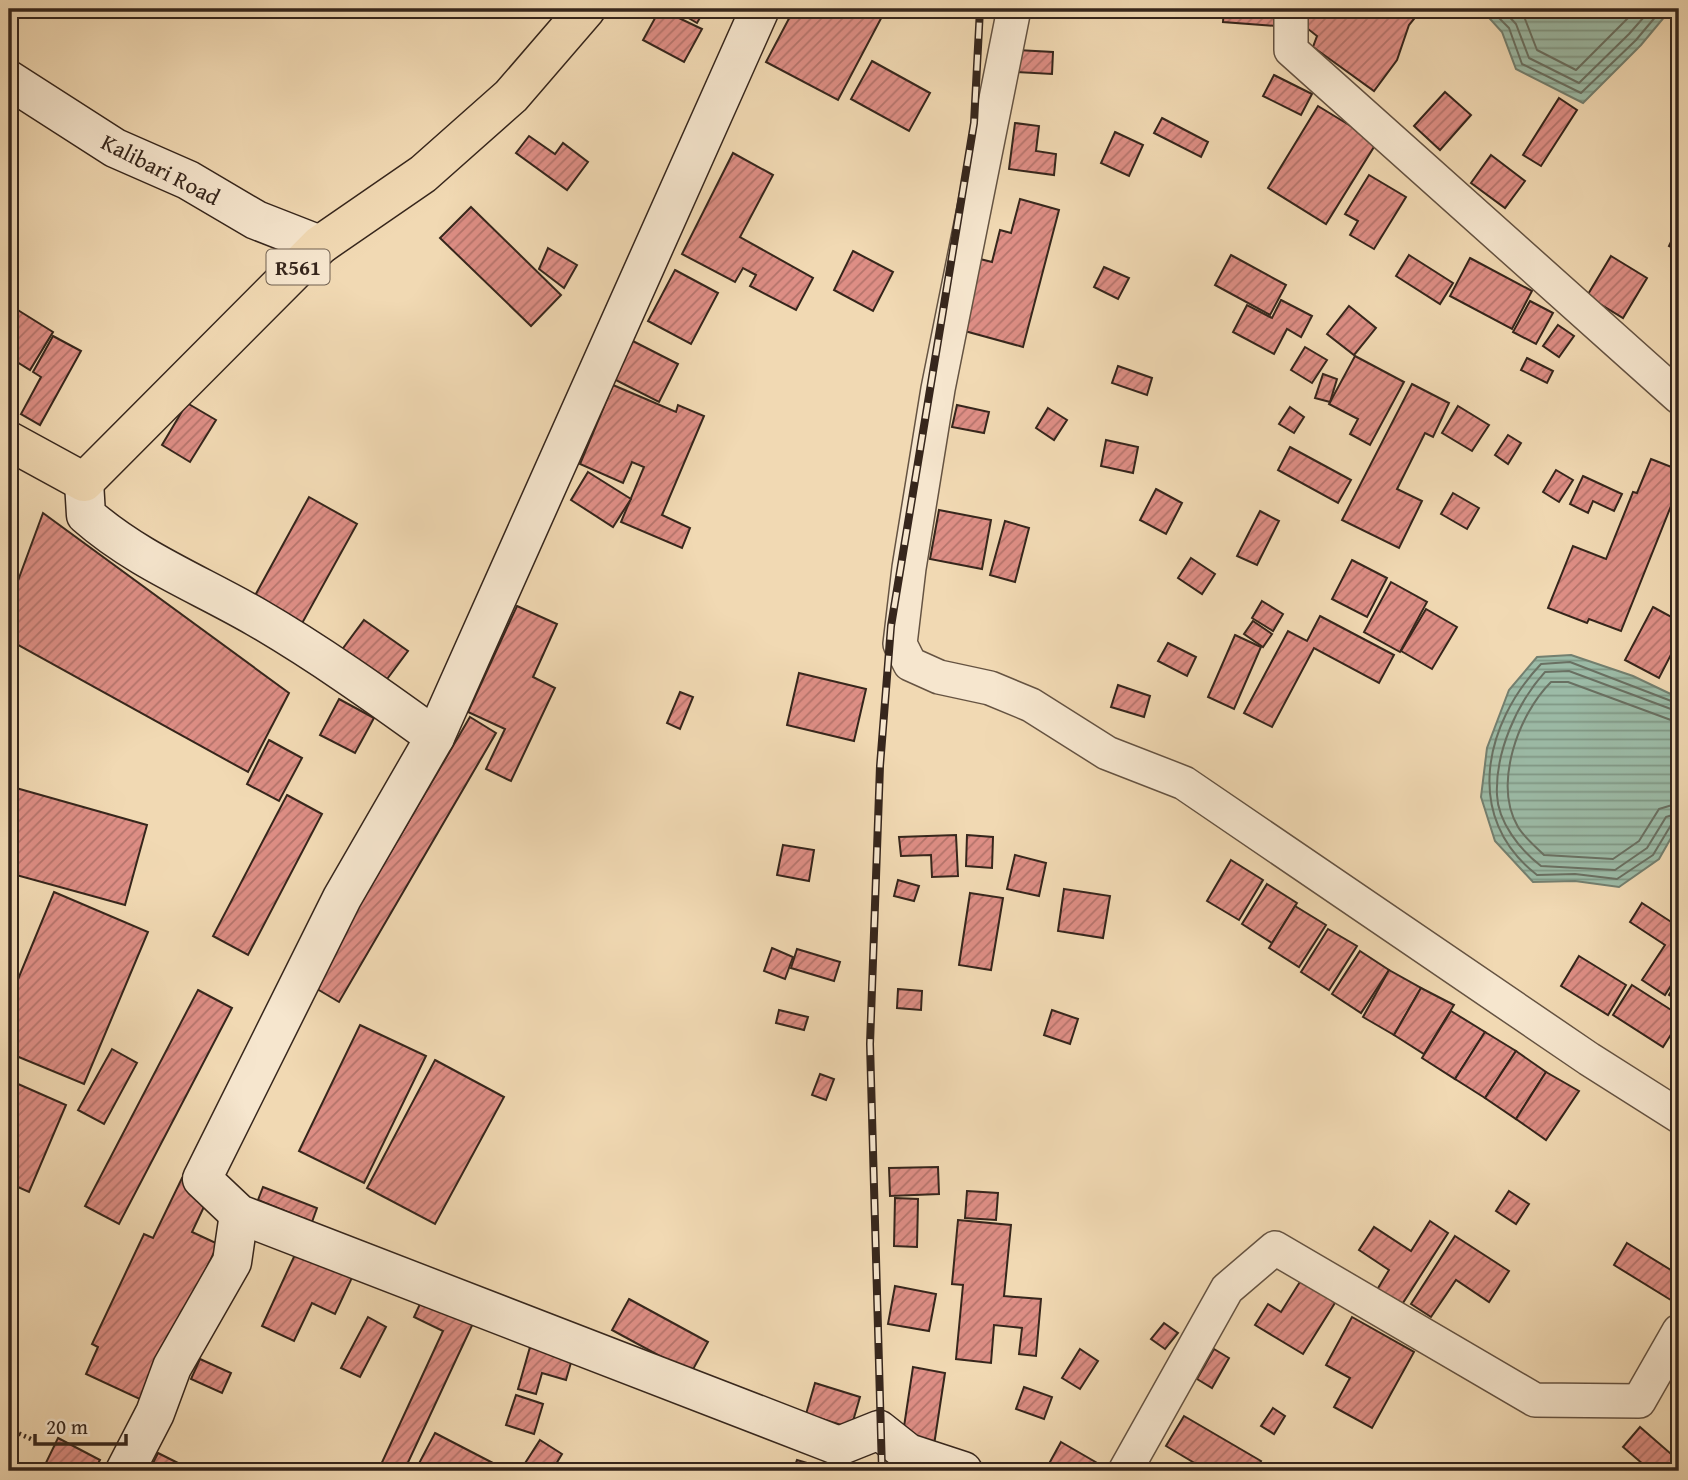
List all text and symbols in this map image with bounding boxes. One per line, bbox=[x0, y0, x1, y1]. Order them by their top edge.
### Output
street label: Kalibari Road bbox=[96, 125, 227, 213]
road number: R561 bbox=[266, 250, 330, 284]
scale bar bbox=[35, 1403, 126, 1447]
text: 20 m bbox=[46, 1411, 88, 1442]

